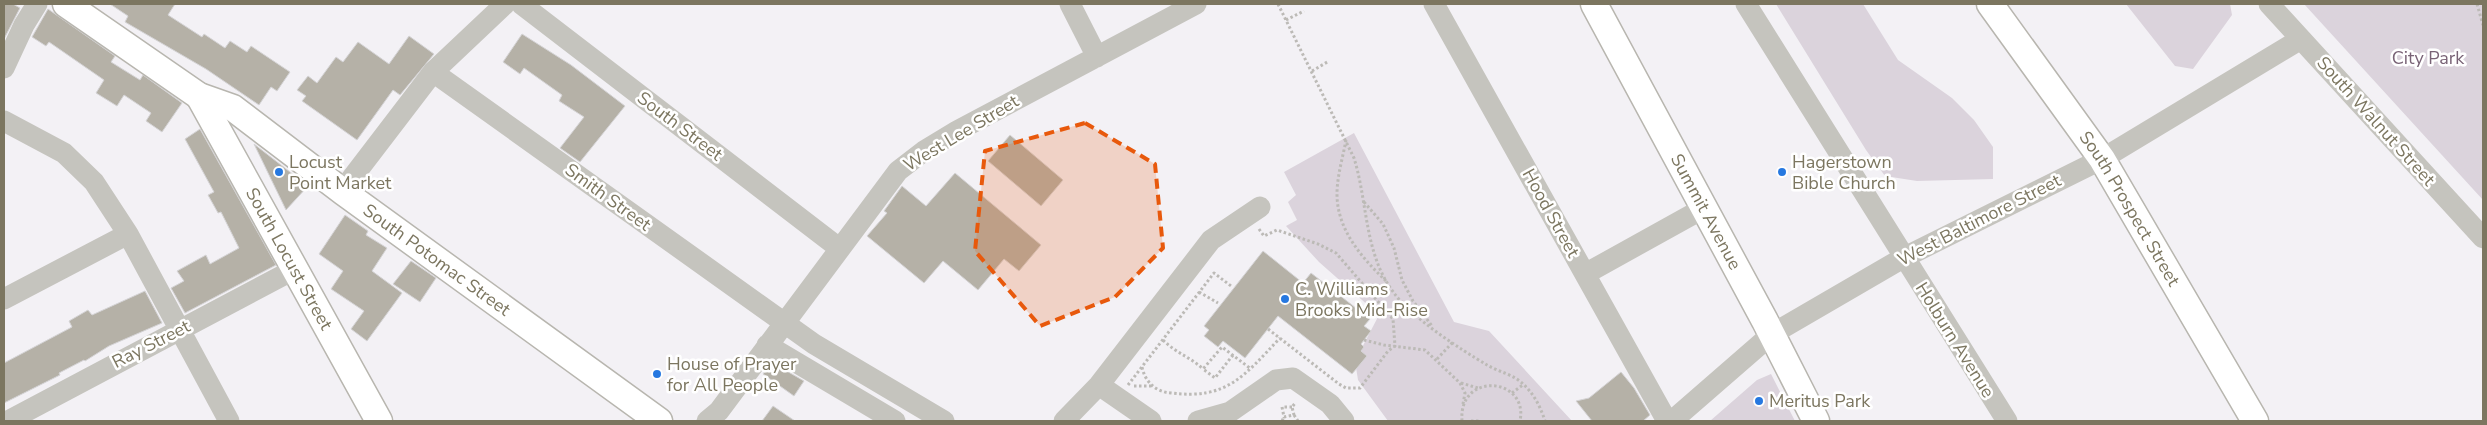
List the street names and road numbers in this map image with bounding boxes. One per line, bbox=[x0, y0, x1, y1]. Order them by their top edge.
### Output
street label: South Walnut Street bbox=[2311, 51, 2441, 191]
street label: South Street bbox=[632, 86, 728, 167]
street label: West Lee Street bbox=[899, 89, 1024, 177]
street label: South Prospect Street bbox=[2074, 126, 2186, 291]
street label: Summit Avenue bbox=[1665, 149, 1747, 274]
street label: Smith Street bbox=[560, 158, 656, 237]
street label: Hood Street bbox=[1517, 164, 1586, 262]
street label: West Baltimore Street bbox=[1893, 168, 2065, 272]
street label: South Locust Street bbox=[240, 183, 339, 335]
street label: South Potomac Street bbox=[358, 198, 516, 322]
street label: Holburn Avenue bbox=[1910, 278, 2000, 402]
street label: Ray Street bbox=[108, 314, 195, 374]

